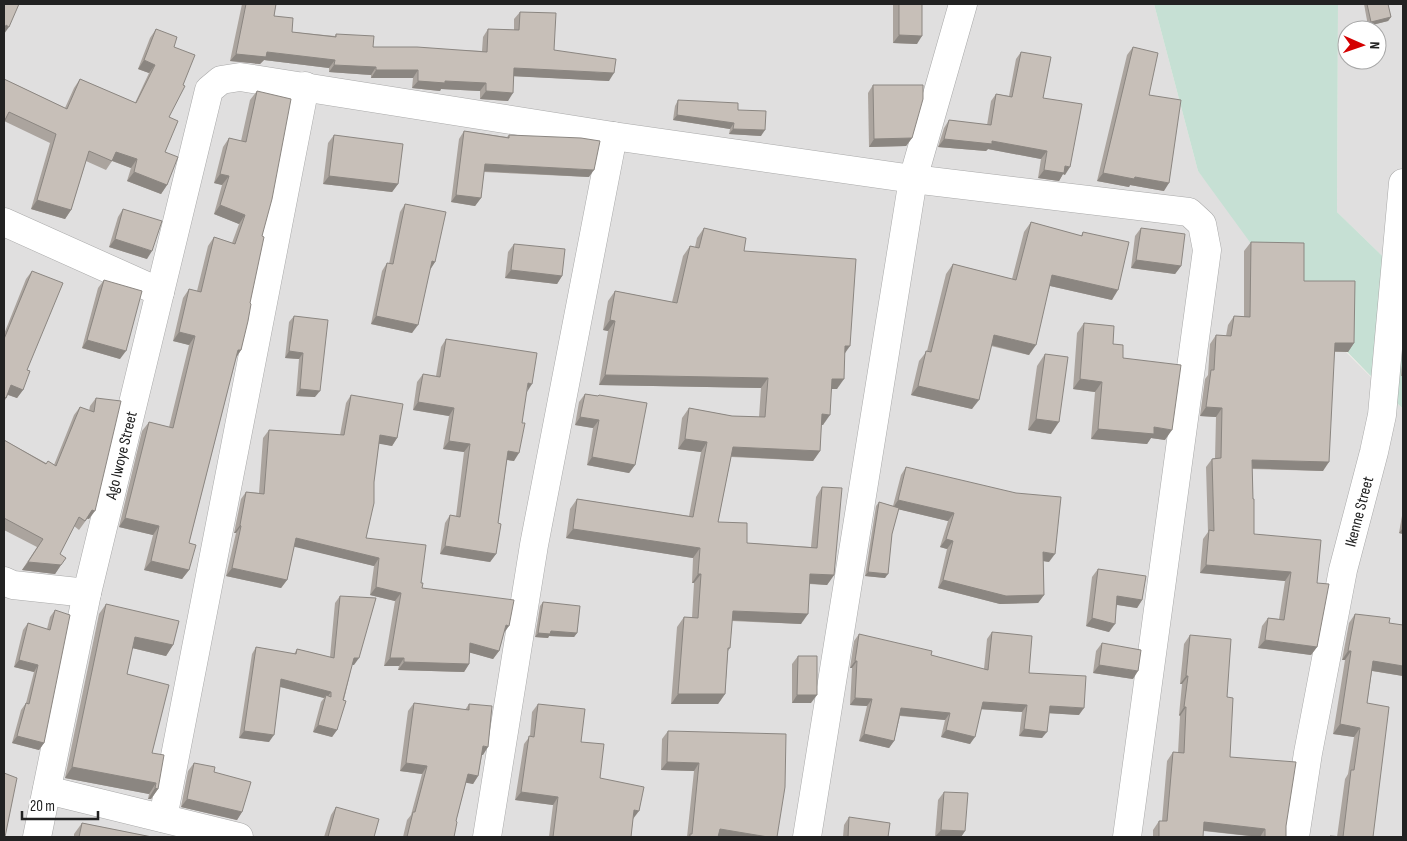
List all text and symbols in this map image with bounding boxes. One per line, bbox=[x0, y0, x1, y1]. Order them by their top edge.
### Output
north arrow bbox=[1337, 20, 1387, 70]
text: N bbox=[1366, 41, 1383, 49]
street label: Ago Iwoye Street bbox=[102, 409, 142, 502]
street label: Ikenne Street bbox=[1342, 474, 1378, 549]
scale bar bbox=[22, 788, 99, 820]
text: 20 m bbox=[30, 797, 55, 816]

